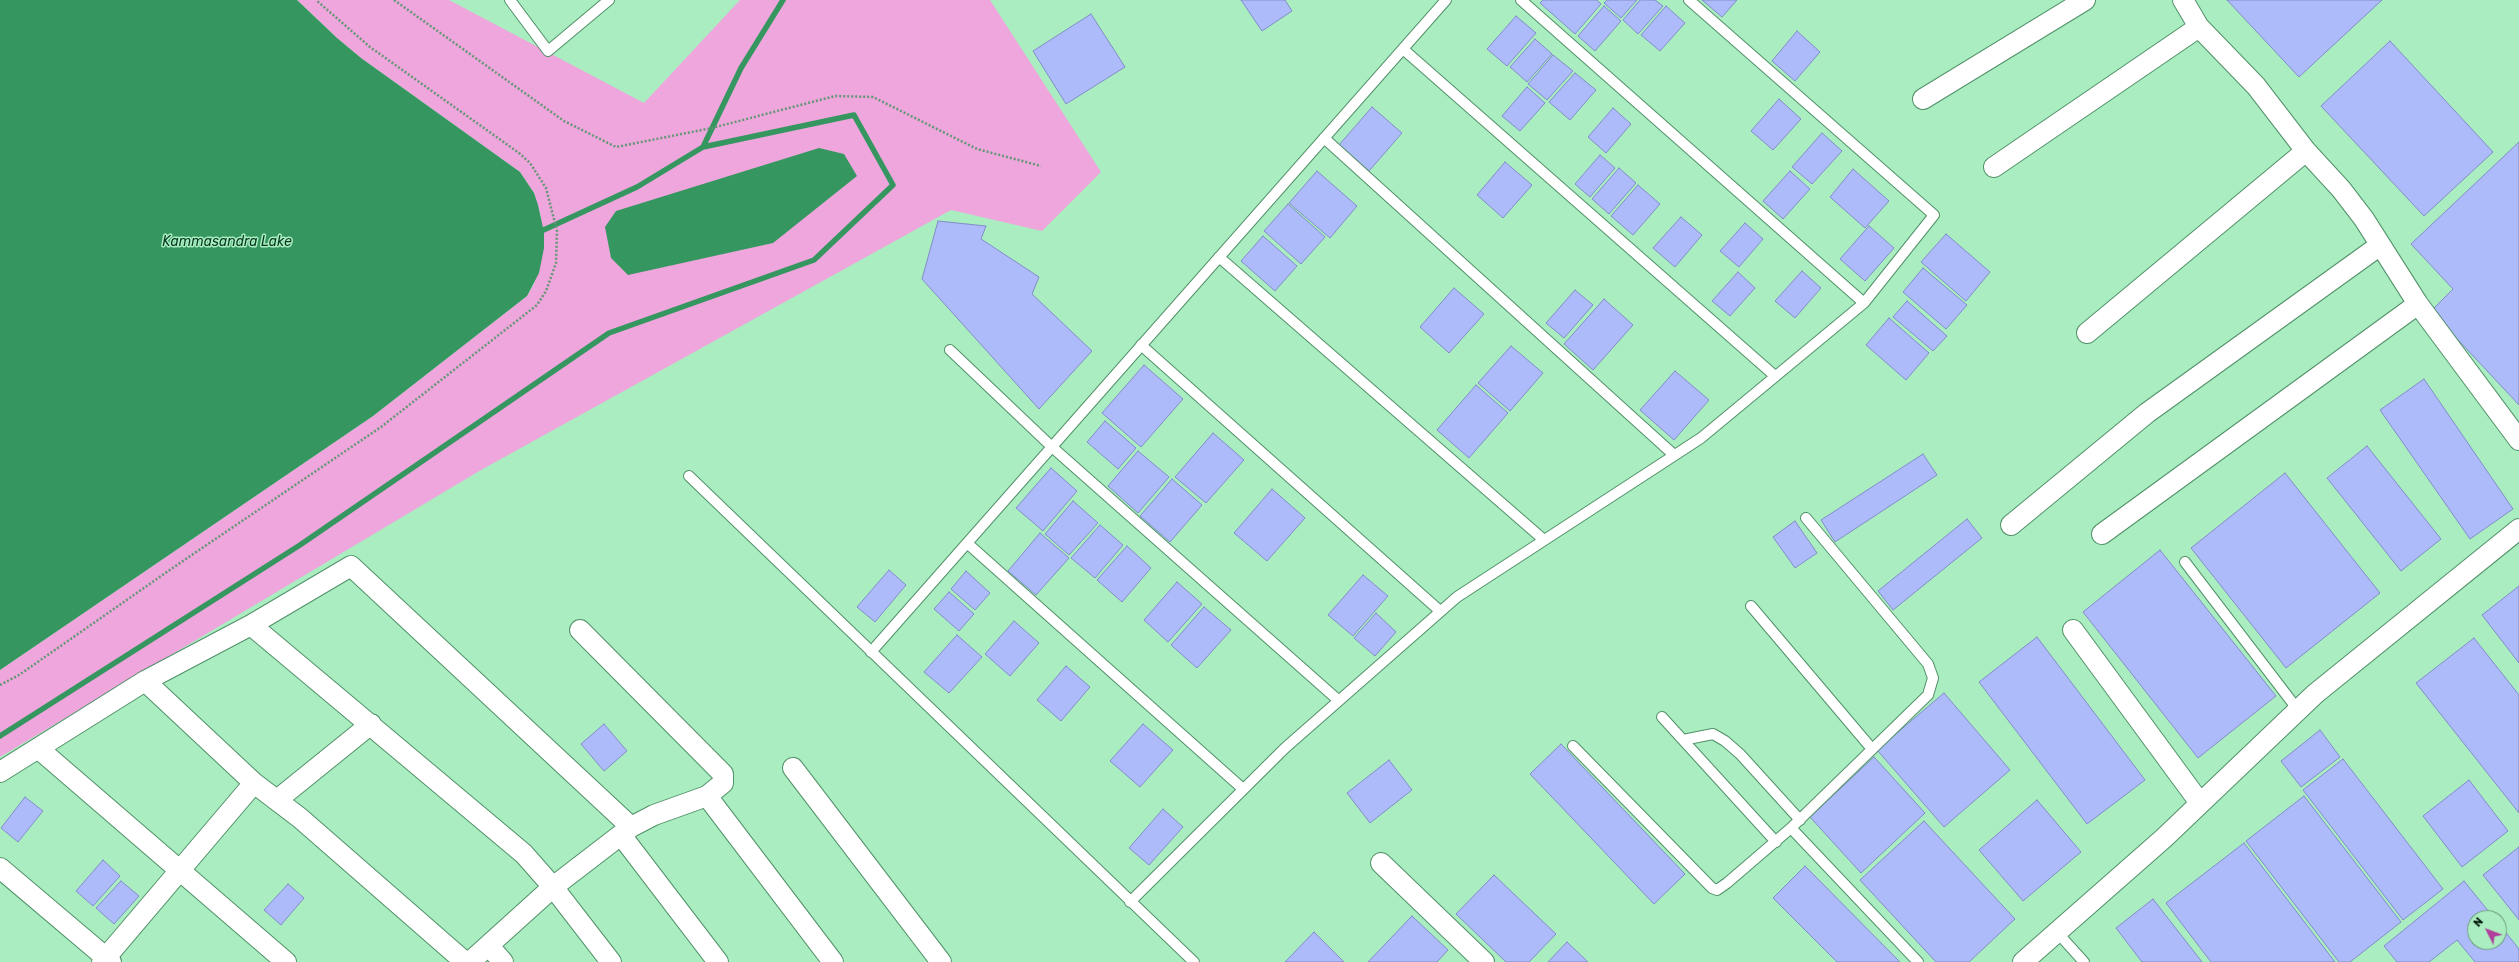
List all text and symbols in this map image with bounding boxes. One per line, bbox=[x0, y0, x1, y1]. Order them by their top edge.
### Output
water label: Kammasandra Lake bbox=[162, 234, 292, 250]
north arrow bbox=[2467, 910, 2507, 950]
text: N bbox=[2471, 915, 2486, 930]

